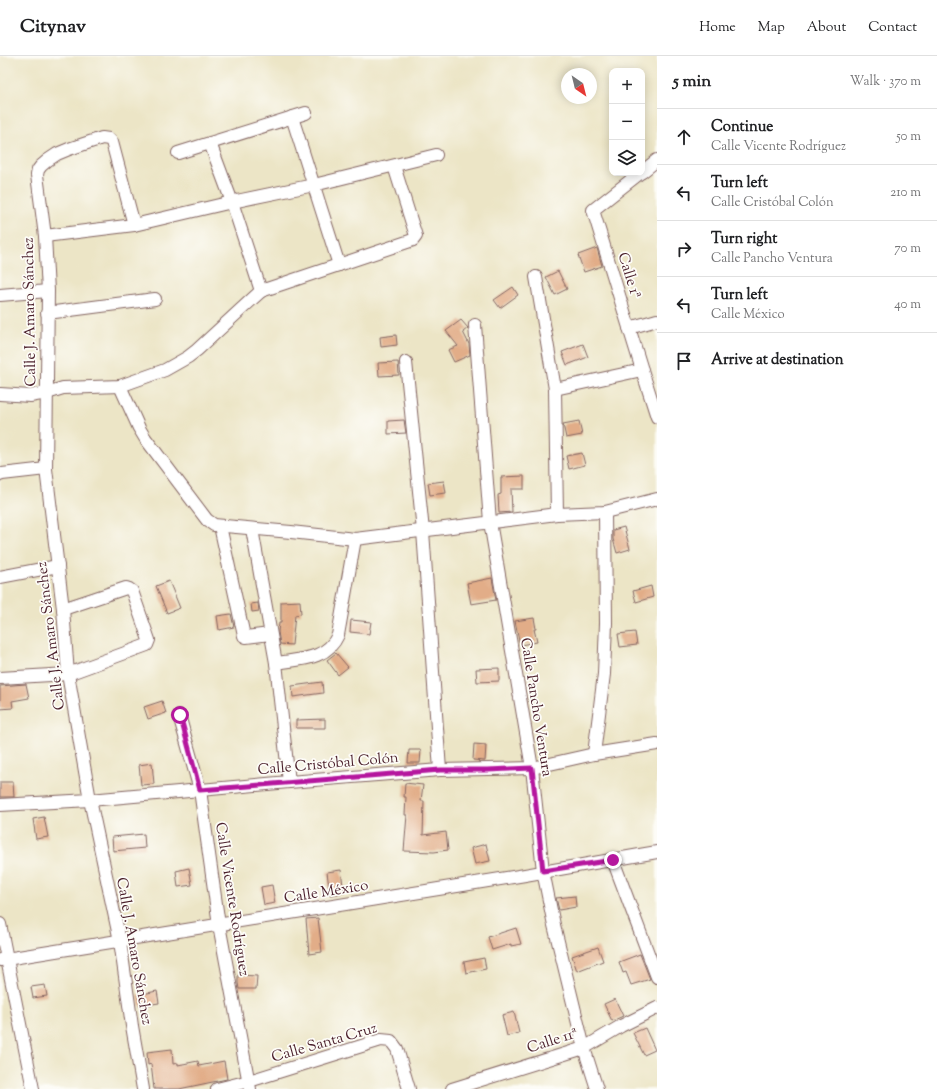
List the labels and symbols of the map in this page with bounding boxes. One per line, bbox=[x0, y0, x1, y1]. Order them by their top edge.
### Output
north arrow bbox=[561, 68, 597, 104]
street label: Calle J. Amaro Sánchez bbox=[19, 237, 42, 387]
street label: Calle 1ª bbox=[612, 250, 646, 301]
street label: Calle J. Amaro Sánchez bbox=[32, 560, 71, 711]
street label: Calle Pancho Ventura bbox=[514, 636, 557, 778]
route start bbox=[171, 706, 189, 724]
street label: Calle Cristóbal Colón bbox=[257, 748, 400, 781]
street label: Calle Vicente Rodríguez bbox=[209, 821, 254, 978]
route end bbox=[604, 851, 622, 869]
street label: Calle México bbox=[283, 875, 370, 910]
street label: Calle J. Amaro Sánchez bbox=[110, 876, 157, 1027]
street label: Calle Santa Cruz bbox=[269, 1018, 380, 1069]
street label: Calle 11ª bbox=[525, 1023, 581, 1059]

